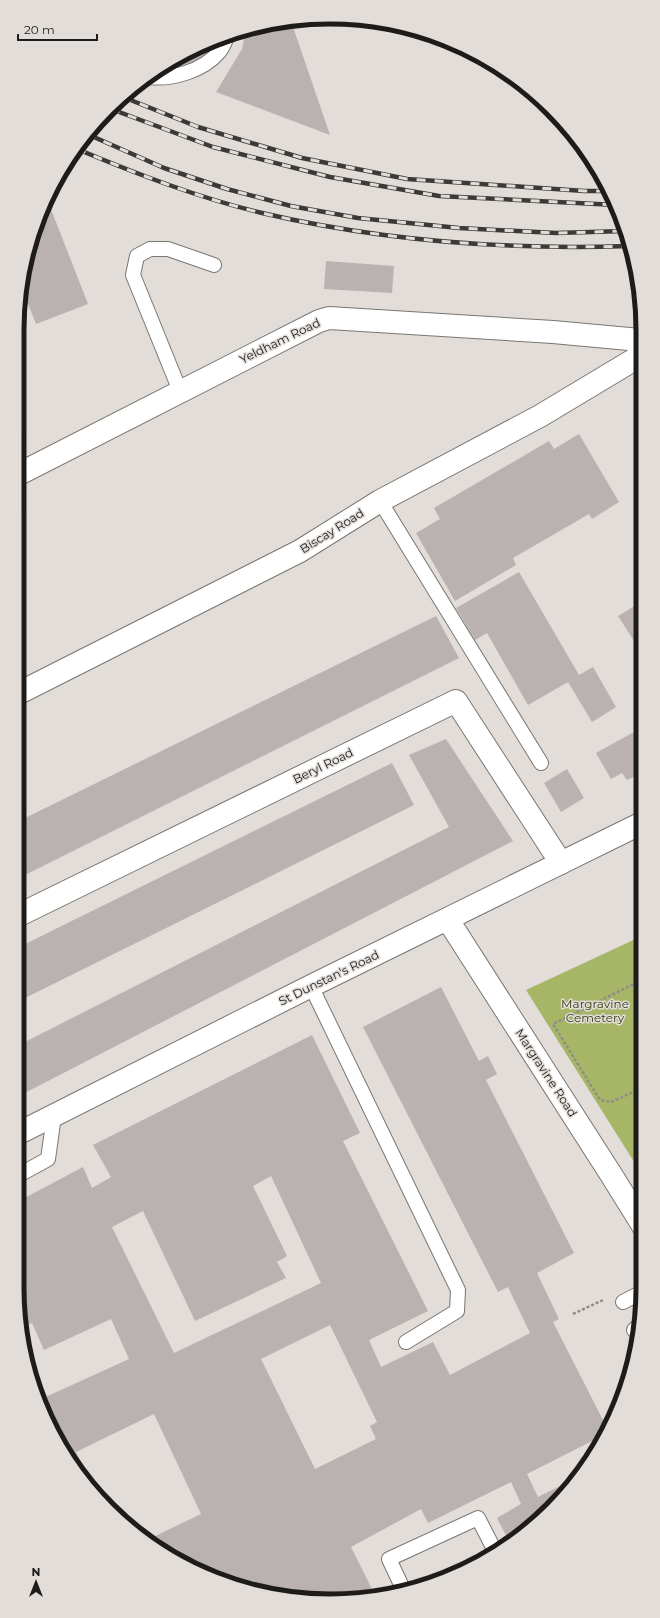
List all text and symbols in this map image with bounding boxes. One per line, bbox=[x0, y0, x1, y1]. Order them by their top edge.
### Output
scale bar bbox=[18, 16, 97, 42]
text: 20 m bbox=[24, 22, 55, 37]
street label: Yeldham Road bbox=[237, 315, 323, 367]
street label: Biscay Road bbox=[297, 505, 367, 556]
street label: Beryl Road bbox=[290, 744, 355, 787]
street label: St Dunstan's Road bbox=[276, 947, 381, 1008]
park label: Margravine Cemetery bbox=[561, 996, 629, 1025]
street label: Margravine Road bbox=[512, 1026, 581, 1120]
north arrow bbox=[16, 1562, 56, 1602]
text: N bbox=[32, 1565, 40, 1579]

